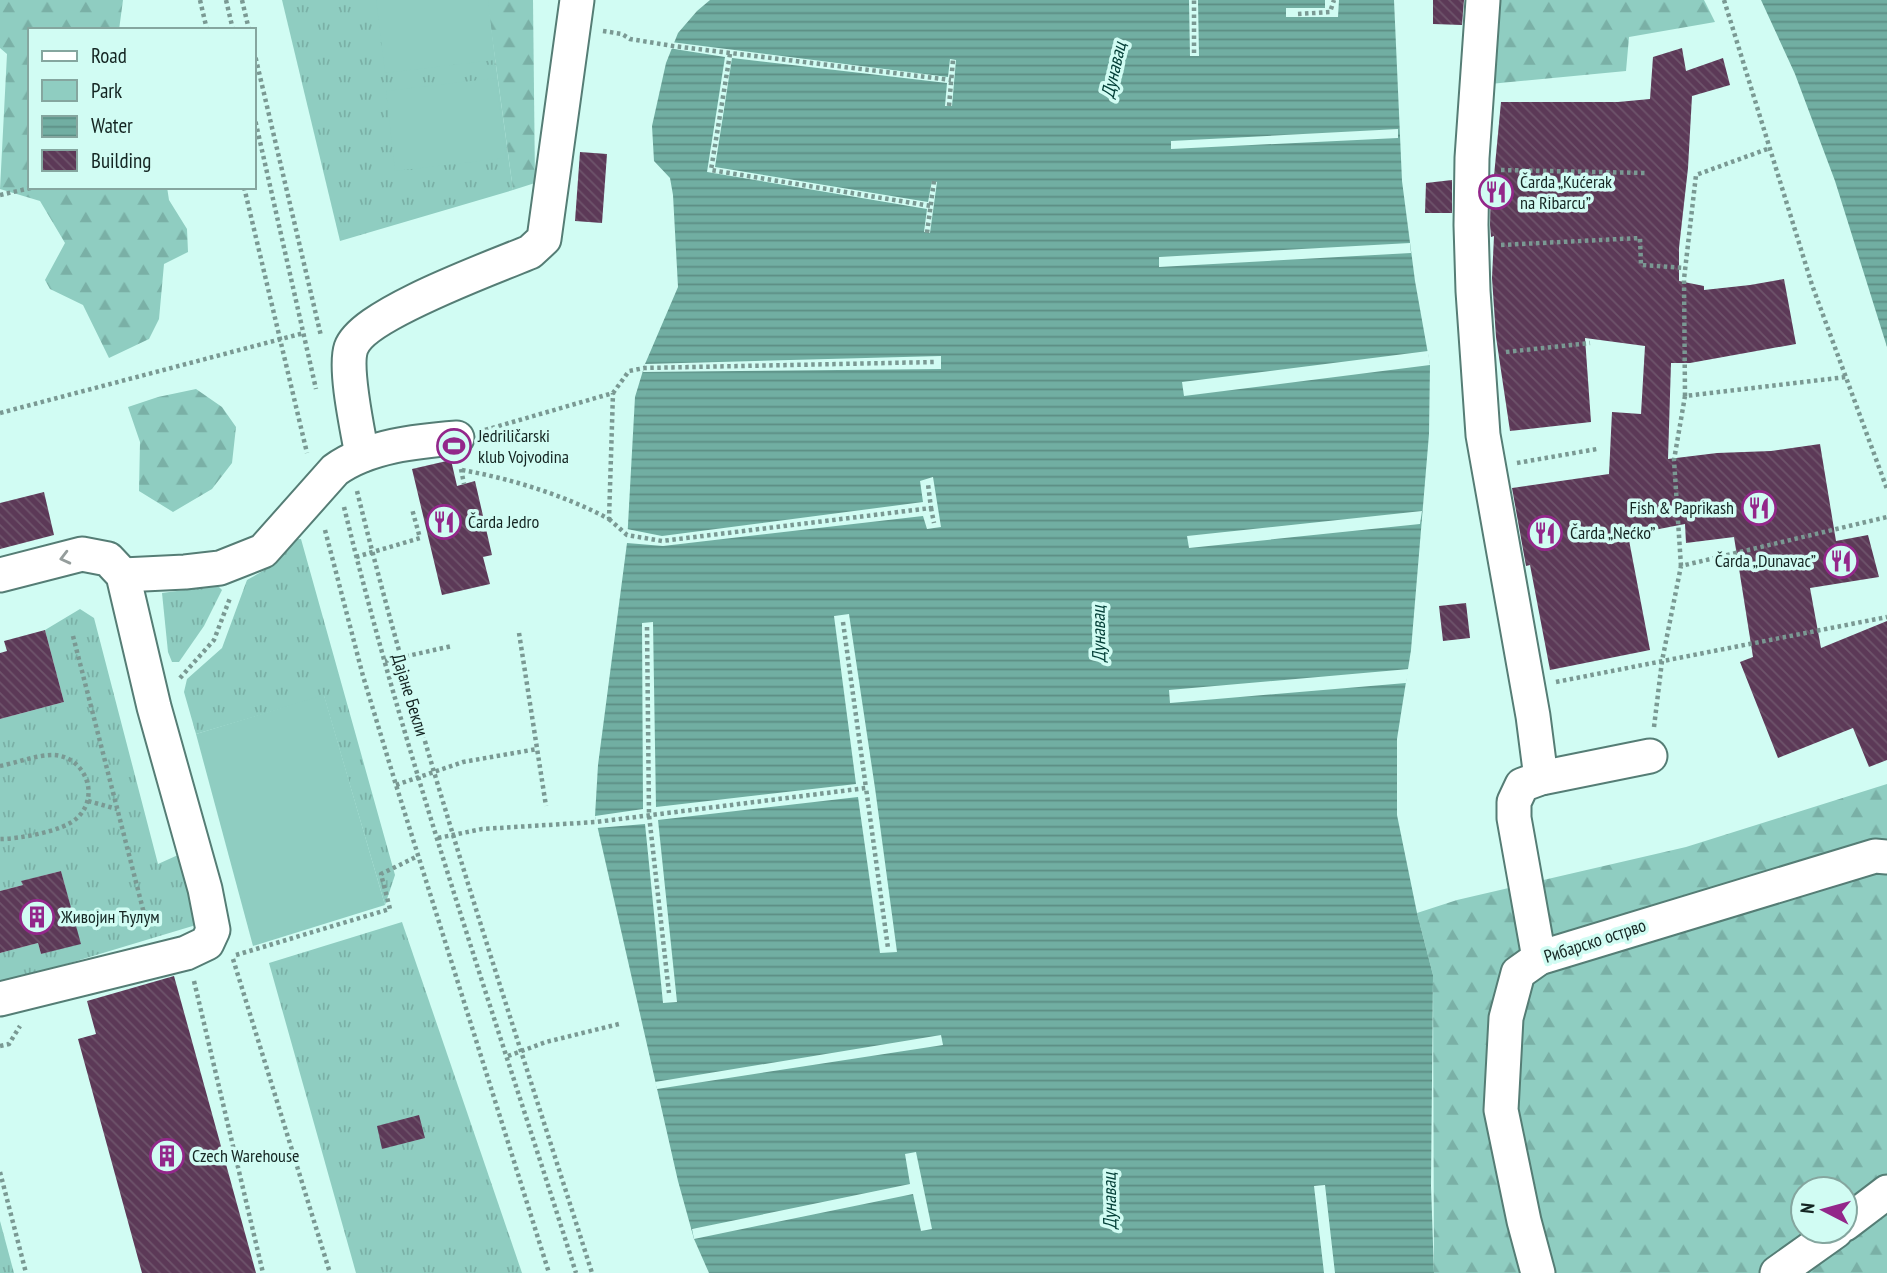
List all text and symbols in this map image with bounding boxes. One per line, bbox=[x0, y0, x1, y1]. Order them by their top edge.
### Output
legend bbox=[28, 28, 256, 189]
water label: Дунавац bbox=[1095, 38, 1131, 101]
text: Road bbox=[91, 42, 127, 69]
text: Park bbox=[91, 77, 122, 104]
text: Water bbox=[91, 112, 133, 139]
text: Building bbox=[91, 147, 151, 174]
place label: Čarda „Kućerak na Ribarcu” bbox=[1520, 170, 1612, 214]
restaurant icon: Čarda „Kućerak na Ribarcu” bbox=[1477, 173, 1515, 211]
place label: Jedriličarski klub Vojvodina bbox=[477, 424, 569, 468]
sports icon: Jedriličarski klub Vojvodina bbox=[435, 427, 473, 465]
restaurant icon: Fish & Paprikash bbox=[1740, 489, 1778, 527]
place label: Fish & Paprikash bbox=[1630, 496, 1734, 519]
restaurant icon: Čarda Jedro bbox=[425, 503, 463, 541]
place label: Čarda Jedro bbox=[468, 510, 539, 533]
restaurant icon: Čarda „Nećko” bbox=[1526, 514, 1564, 552]
place label: Čarda „Nećko” bbox=[1570, 521, 1655, 544]
restaurant icon: Čarda „Dunavac” bbox=[1822, 542, 1860, 580]
place label: Čarda „Dunavac” bbox=[1715, 549, 1816, 572]
one-way arrow bbox=[59, 550, 71, 564]
water label: Дунавац bbox=[1085, 604, 1111, 663]
street label: Дајане Бекли bbox=[387, 651, 434, 739]
building icon: Живојин Ћулум bbox=[18, 898, 56, 936]
place label: Живојин Ћулум bbox=[60, 905, 160, 928]
street label: Рибарско острво bbox=[1541, 913, 1649, 968]
building icon: Czech Warehouse bbox=[148, 1137, 186, 1175]
place label: Czech Warehouse bbox=[192, 1144, 299, 1167]
water label: Дунавац bbox=[1096, 1171, 1122, 1230]
north arrow bbox=[1789, 1175, 1859, 1245]
text: N bbox=[1795, 1202, 1820, 1215]

